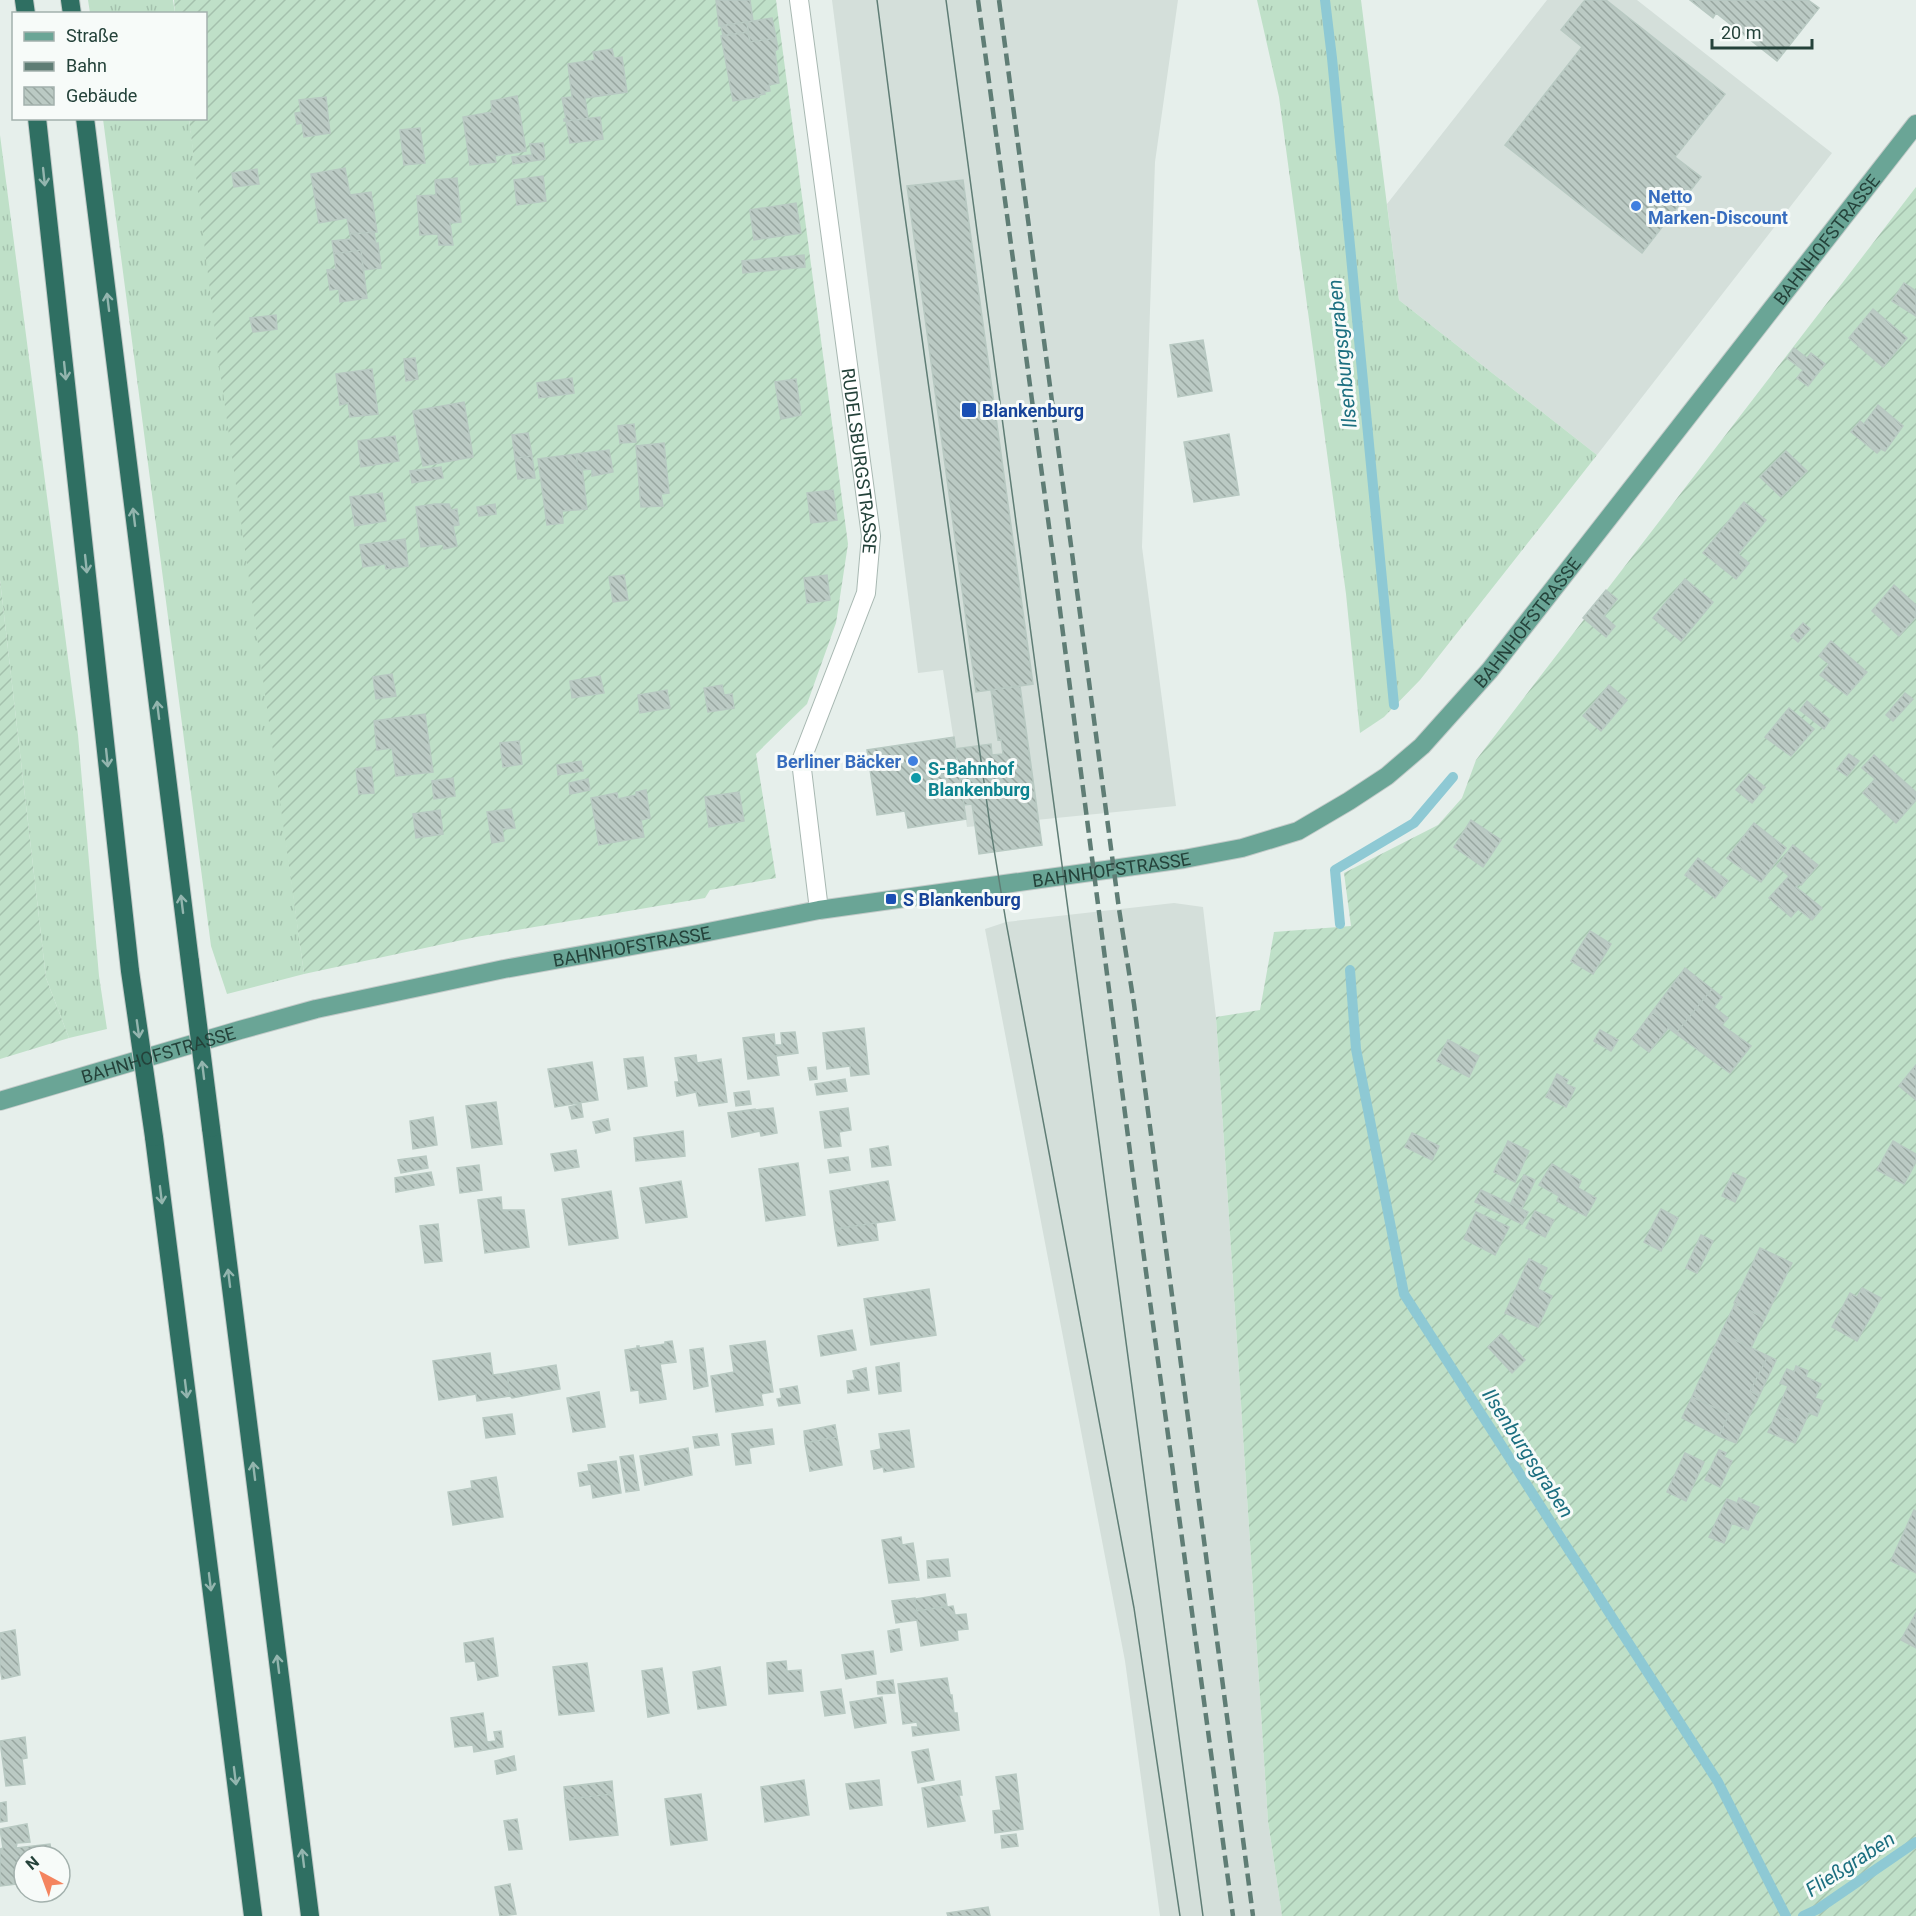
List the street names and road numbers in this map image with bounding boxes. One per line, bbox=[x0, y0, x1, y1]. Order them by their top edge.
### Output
street label: BAHNHOFSTRASSE bbox=[1769, 170, 1883, 309]
street label: RUDELSBURGSTRASSE bbox=[838, 367, 882, 555]
street label: BAHNHOFSTRASSE bbox=[1469, 553, 1585, 692]
street label: BAHNHOFSTRASSE bbox=[1031, 847, 1192, 891]
street label: BAHNHOFSTRASSE bbox=[551, 921, 712, 970]
street label: BAHNHOFSTRASSE bbox=[79, 1021, 238, 1087]

